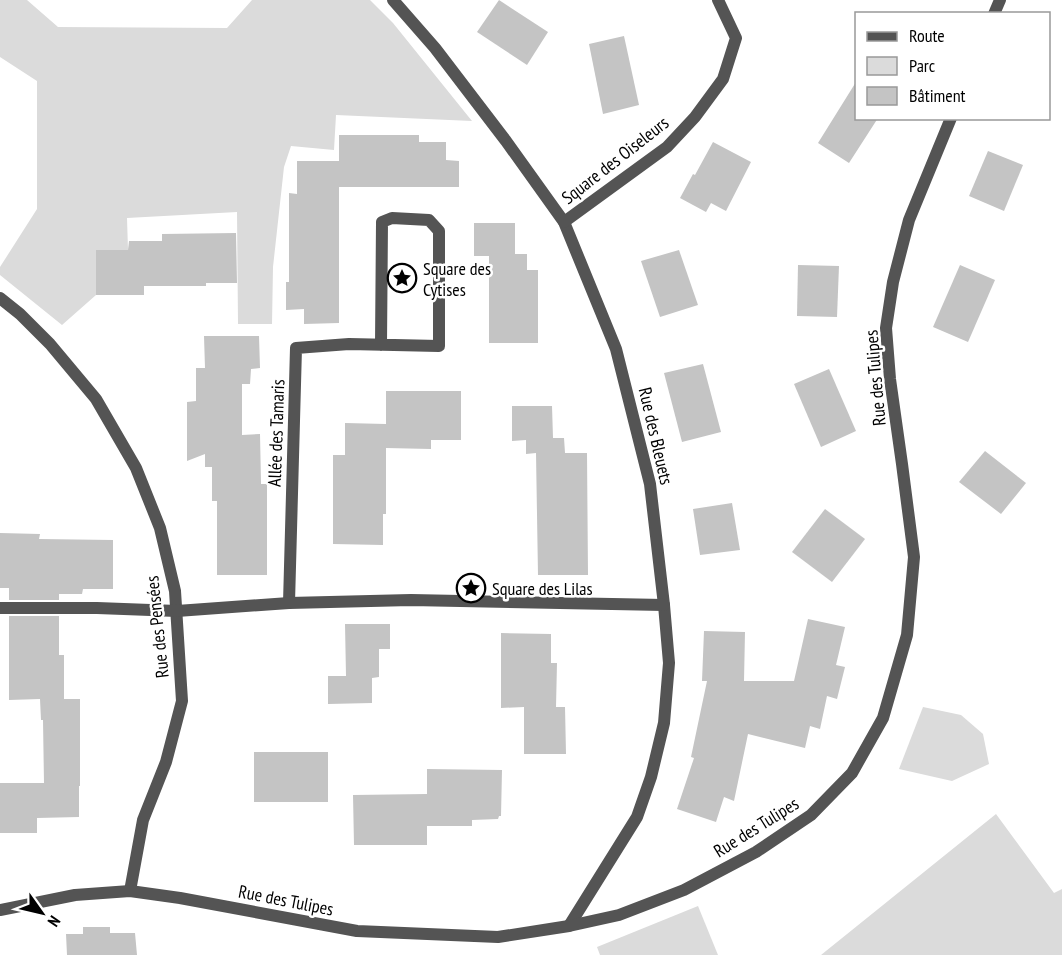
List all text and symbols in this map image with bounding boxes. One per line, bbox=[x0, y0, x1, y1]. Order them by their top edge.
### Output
legend bbox=[855, 12, 1050, 120]
text: Route bbox=[909, 24, 945, 47]
text: Parc bbox=[909, 54, 936, 77]
text: Bâtiment bbox=[909, 84, 966, 107]
street label: Square des Oiseleurs bbox=[557, 111, 673, 209]
place label: Square des Cytises bbox=[423, 257, 491, 301]
place icon: Square des Cytises bbox=[386, 262, 418, 294]
street label: Rue des Tulipes bbox=[859, 329, 891, 427]
street label: Allée des Tamaris bbox=[263, 379, 289, 487]
street label: Rue des Bleuets bbox=[634, 385, 678, 487]
place icon: Square des Lilas bbox=[455, 572, 487, 604]
street label: Rue des Pensées bbox=[140, 575, 174, 679]
place label: Square des Lilas bbox=[492, 577, 593, 600]
street label: Rue des Tulipes bbox=[709, 792, 803, 862]
street label: Rue des Tulipes bbox=[237, 880, 335, 920]
north arrow bbox=[12, 883, 72, 943]
text: N bbox=[44, 912, 65, 931]

